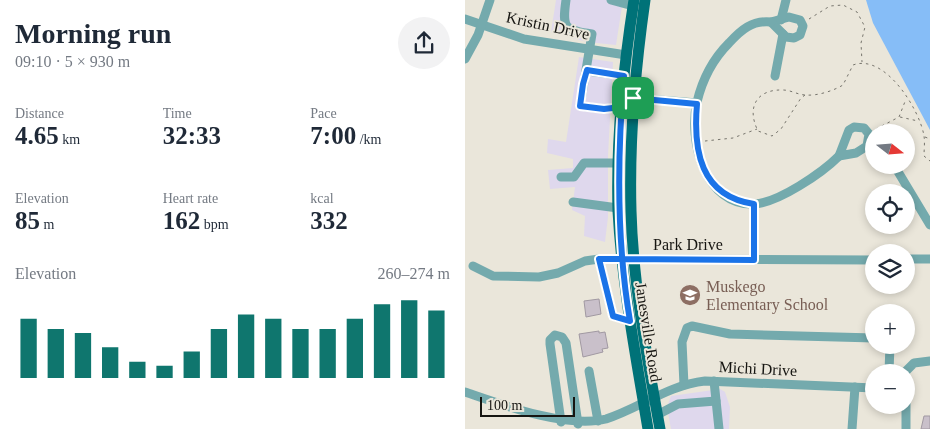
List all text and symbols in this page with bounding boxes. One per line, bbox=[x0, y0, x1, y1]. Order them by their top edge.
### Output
street label: Kristin Drive bbox=[505, 8, 591, 43]
button: share bbox=[398, 17, 450, 69]
text: Morning run bbox=[15, 18, 171, 49]
text: 09:10 · 5 × 930 m bbox=[15, 53, 130, 70]
pin bbox=[612, 77, 654, 119]
icon: arrive bbox=[619, 84, 647, 112]
text: Distance bbox=[15, 106, 64, 121]
text: Time bbox=[163, 106, 192, 121]
text: Pace bbox=[310, 106, 337, 121]
text: 4.65 bbox=[15, 122, 59, 149]
text: 32:33 bbox=[163, 122, 221, 149]
text: 7:00 bbox=[310, 122, 356, 149]
north arrow bbox=[865, 124, 915, 174]
map controls bbox=[865, 124, 915, 414]
text: km bbox=[59, 132, 80, 147]
text: /km bbox=[356, 132, 381, 147]
button: locate bbox=[865, 184, 915, 234]
text: Elevation bbox=[15, 191, 69, 206]
text: Heart rate bbox=[163, 191, 218, 206]
text: kcal bbox=[310, 191, 334, 206]
text: 85 bbox=[15, 207, 40, 234]
text: 162 bbox=[163, 207, 200, 234]
text: 332 bbox=[310, 207, 348, 234]
text: m bbox=[40, 217, 54, 232]
text: bpm bbox=[200, 217, 229, 232]
street label: Park Drive bbox=[653, 236, 723, 253]
button: layers bbox=[865, 244, 915, 294]
text: Elevation bbox=[15, 265, 76, 282]
text: 260–274 m bbox=[378, 265, 450, 282]
place label: Muskego Elementary School bbox=[706, 278, 829, 314]
street label: Janesville Road bbox=[632, 281, 665, 383]
school or university icon: Muskego Elementary School bbox=[678, 283, 702, 307]
button: + bbox=[865, 304, 915, 354]
street label: Michi Drive bbox=[718, 358, 798, 379]
button: − bbox=[865, 364, 915, 414]
scale bar bbox=[480, 394, 575, 417]
text: 100 m bbox=[487, 398, 522, 413]

